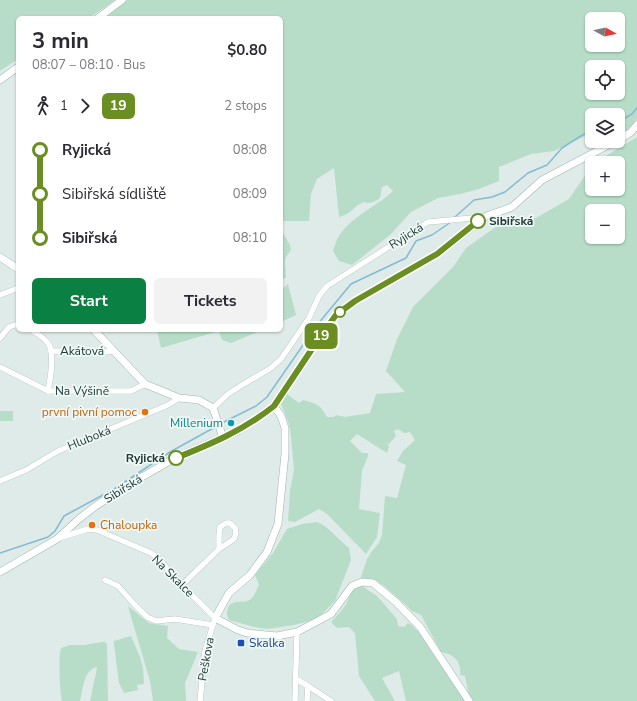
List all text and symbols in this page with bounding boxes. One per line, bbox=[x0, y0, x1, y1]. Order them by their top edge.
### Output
north arrow bbox=[585, 12, 625, 52]
map controls bbox=[585, 12, 625, 244]
text: 3 min bbox=[32, 26, 89, 56]
text: $0.80 bbox=[227, 40, 267, 60]
text: 08:07 – 08:10 · Bus bbox=[32, 56, 146, 74]
button: locate bbox=[585, 60, 625, 100]
icon: walk bbox=[32, 95, 54, 117]
icon: forward bbox=[74, 95, 96, 117]
text: 19 bbox=[110, 96, 127, 115]
text: 1 bbox=[60, 97, 68, 115]
text: 2 stops bbox=[224, 97, 267, 115]
button: layers bbox=[585, 108, 625, 148]
text: Ryjická bbox=[62, 140, 111, 160]
text: 08:08 bbox=[233, 141, 267, 159]
button: + bbox=[585, 156, 625, 196]
text: Sibiřská sídliště bbox=[62, 184, 166, 204]
text: 08:09 bbox=[233, 185, 267, 203]
button: − bbox=[585, 204, 625, 244]
marker: Sibiřská bbox=[470, 213, 486, 229]
place label: Sibiřská bbox=[489, 213, 533, 229]
street label: Ryjická bbox=[386, 219, 426, 253]
text: Sibiřská bbox=[62, 228, 117, 248]
text: 08:10 bbox=[233, 229, 267, 247]
button: Start bbox=[32, 278, 146, 324]
button: Tickets bbox=[154, 278, 267, 324]
unlabelled marker bbox=[334, 306, 346, 318]
line badge: 19 bbox=[303, 323, 339, 349]
text: 19 bbox=[313, 326, 329, 345]
street label: Akátová bbox=[60, 343, 104, 359]
street label: Na Výšině bbox=[55, 383, 109, 399]
place label: první pivní pomoc bbox=[42, 404, 137, 420]
marker: první pivní pomoc bbox=[140, 407, 150, 417]
place label: Millenium bbox=[170, 415, 223, 431]
marker: Millenium bbox=[226, 418, 236, 428]
street label: Hluboká bbox=[65, 422, 113, 454]
place label: Ryjická bbox=[126, 450, 165, 466]
marker: Ryjická bbox=[168, 450, 184, 466]
street label: Sibiřská bbox=[101, 471, 145, 507]
place label: Chaloupka bbox=[100, 517, 157, 533]
marker: Chaloupka bbox=[87, 520, 97, 530]
street label: Na Skalce bbox=[148, 551, 198, 601]
place label: Skalka bbox=[249, 635, 285, 651]
street label: Peškova bbox=[194, 636, 218, 682]
marker: Skalka bbox=[236, 638, 246, 648]

